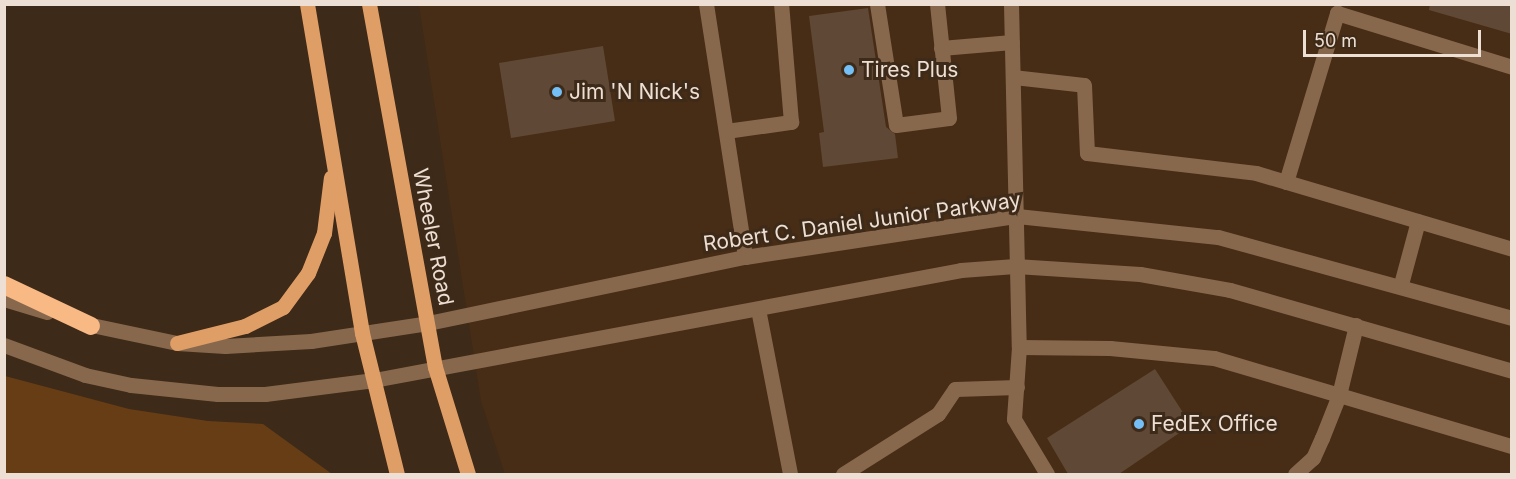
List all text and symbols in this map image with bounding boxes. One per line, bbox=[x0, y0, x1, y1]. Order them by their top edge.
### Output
scale bar bbox=[1306, 18, 1484, 56]
text: 50 m bbox=[1314, 30, 1357, 51]
place label: Tires Plus bbox=[861, 57, 958, 83]
marker: Tires Plus bbox=[842, 63, 856, 77]
place label: Jim 'N Nick's bbox=[569, 79, 700, 105]
marker: Jim 'N Nick's bbox=[550, 85, 564, 99]
street label: Wheeler Road bbox=[407, 166, 459, 308]
street label: Robert C. Daniel Junior Parkway bbox=[701, 187, 1023, 257]
place label: FedEx Office bbox=[1151, 411, 1278, 437]
marker: FedEx Office bbox=[1132, 417, 1146, 431]

